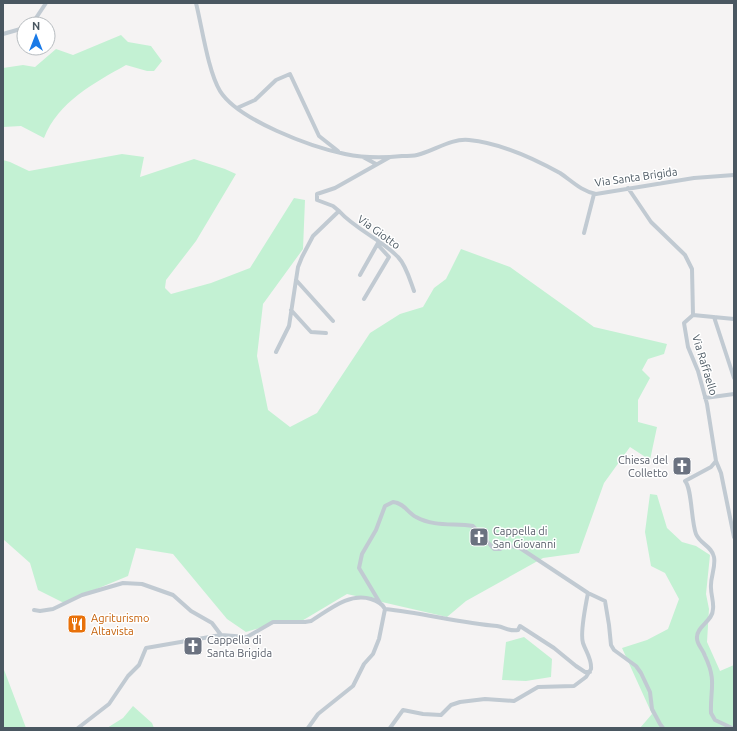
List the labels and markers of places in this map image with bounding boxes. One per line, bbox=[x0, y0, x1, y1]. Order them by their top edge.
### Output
place label: Chiesa del Colletto bbox=[618, 454, 668, 479]
church icon: Chiesa del Colletto bbox=[671, 455, 693, 477]
place label: Cappella di San Giovanni bbox=[493, 525, 556, 550]
church icon: Cappella di San Giovanni bbox=[468, 526, 490, 548]
place label: Agriturismo Altavista bbox=[91, 612, 149, 637]
restaurant icon: Agriturismo Altavista bbox=[66, 613, 88, 635]
place label: Cappella di Santa Brigida bbox=[207, 634, 272, 659]
church icon: Cappella di Santa Brigida bbox=[182, 635, 204, 657]

